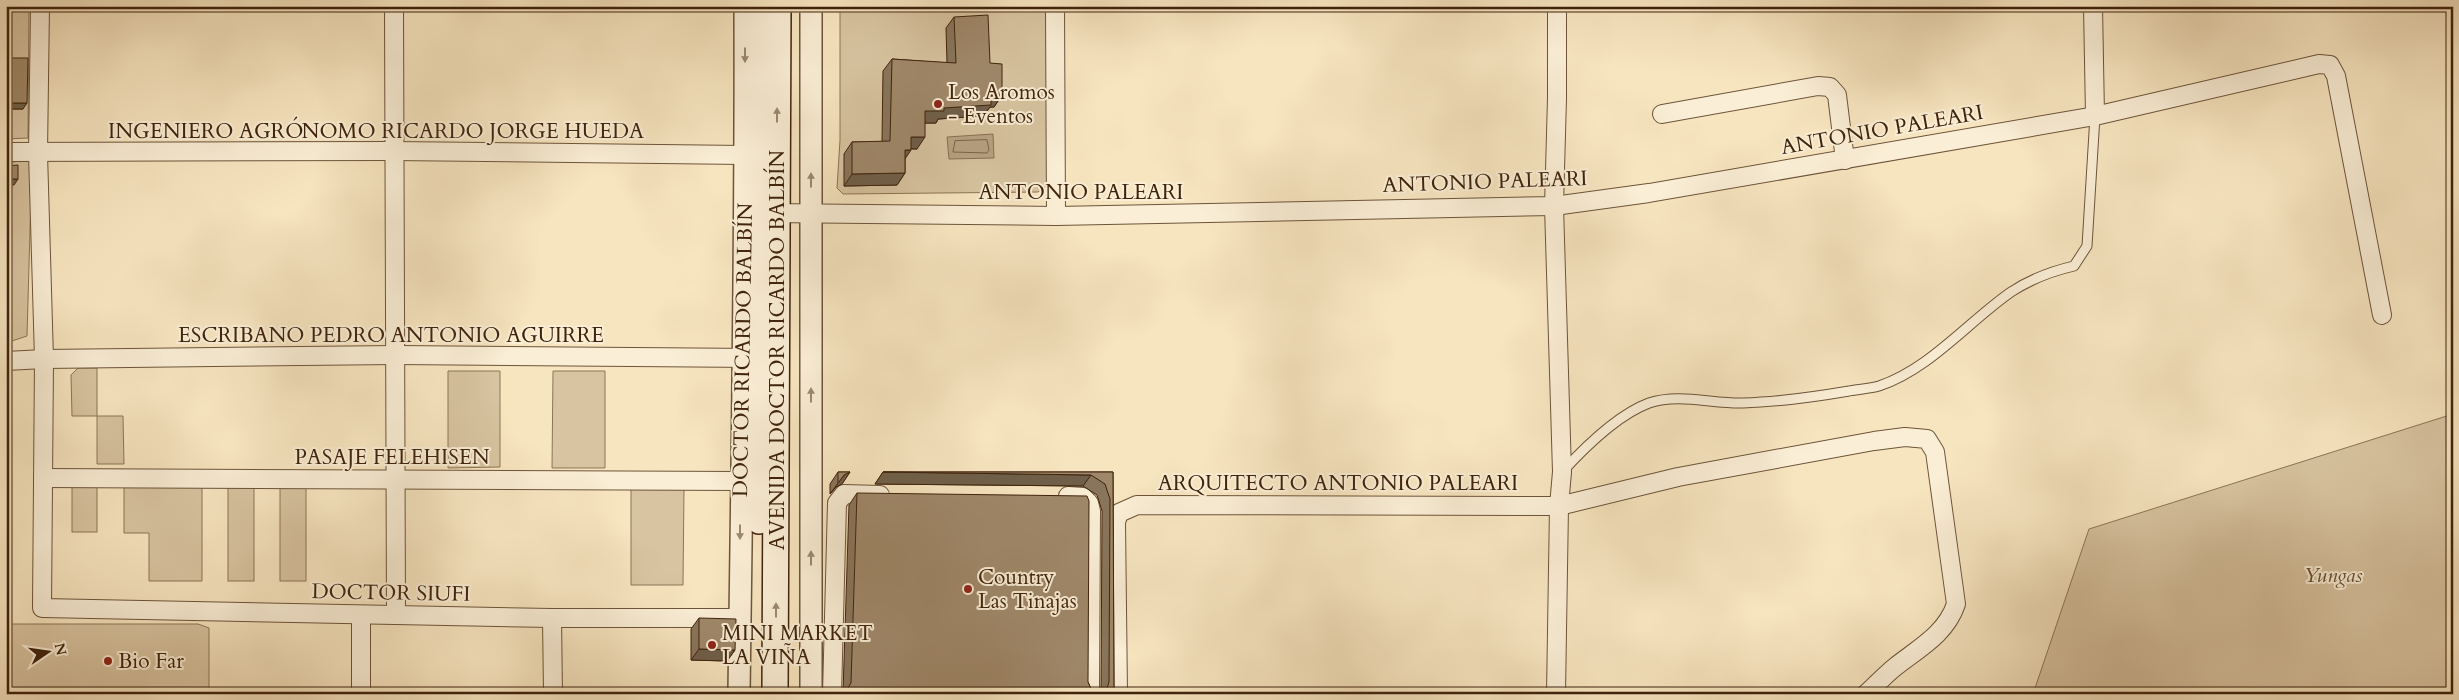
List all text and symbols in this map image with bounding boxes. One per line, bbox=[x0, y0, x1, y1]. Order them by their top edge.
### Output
one-way arrow bbox=[741, 47, 749, 63]
place label: Los Aromos - Eventos bbox=[948, 78, 1055, 131]
marker: Los Aromos - Eventos bbox=[932, 98, 944, 110]
street label: ANTONIO PALEARI bbox=[1779, 98, 1985, 162]
one-way arrow bbox=[774, 107, 782, 123]
street label: INGENIERO AGRÓNOMO RICARDO JORGE HUEDA bbox=[108, 116, 644, 146]
street label: AVENIDA DOCTOR RICARDO BALBÍN bbox=[763, 150, 792, 550]
street label: ANTONIO PALEARI bbox=[1382, 164, 1588, 200]
one-way arrow bbox=[807, 172, 815, 188]
street label: ANTONIO PALEARI bbox=[979, 178, 1183, 207]
street label: DOCTOR RICARDO BALBÍN bbox=[726, 202, 760, 497]
street label: ESCRIBANO PEDRO ANTONIO AGUIRRE bbox=[178, 321, 604, 350]
one-way arrow bbox=[807, 387, 815, 403]
street label: PASAJE FELEHISEN bbox=[294, 443, 490, 472]
street label: ARQUITECTO ANTONIO PALEARI bbox=[1158, 469, 1518, 498]
one-way arrow bbox=[736, 525, 744, 541]
one-way arrow bbox=[807, 549, 815, 565]
park label: Yungas bbox=[2304, 561, 2363, 590]
place label: Country Las Tinajas bbox=[978, 563, 1077, 616]
street label: DOCTOR SIUFI bbox=[311, 577, 471, 609]
marker: Country Las Tinajas bbox=[962, 583, 974, 595]
one-way arrow bbox=[772, 602, 780, 618]
place label: MINI MARKET LA VIÑA bbox=[722, 619, 873, 672]
north arrow bbox=[22, 628, 72, 678]
marker: MINI MARKET LA VIÑA bbox=[706, 639, 718, 651]
text: N bbox=[50, 641, 71, 657]
place label: Bio Far bbox=[118, 647, 184, 676]
marker: Bio Far bbox=[102, 655, 114, 667]

